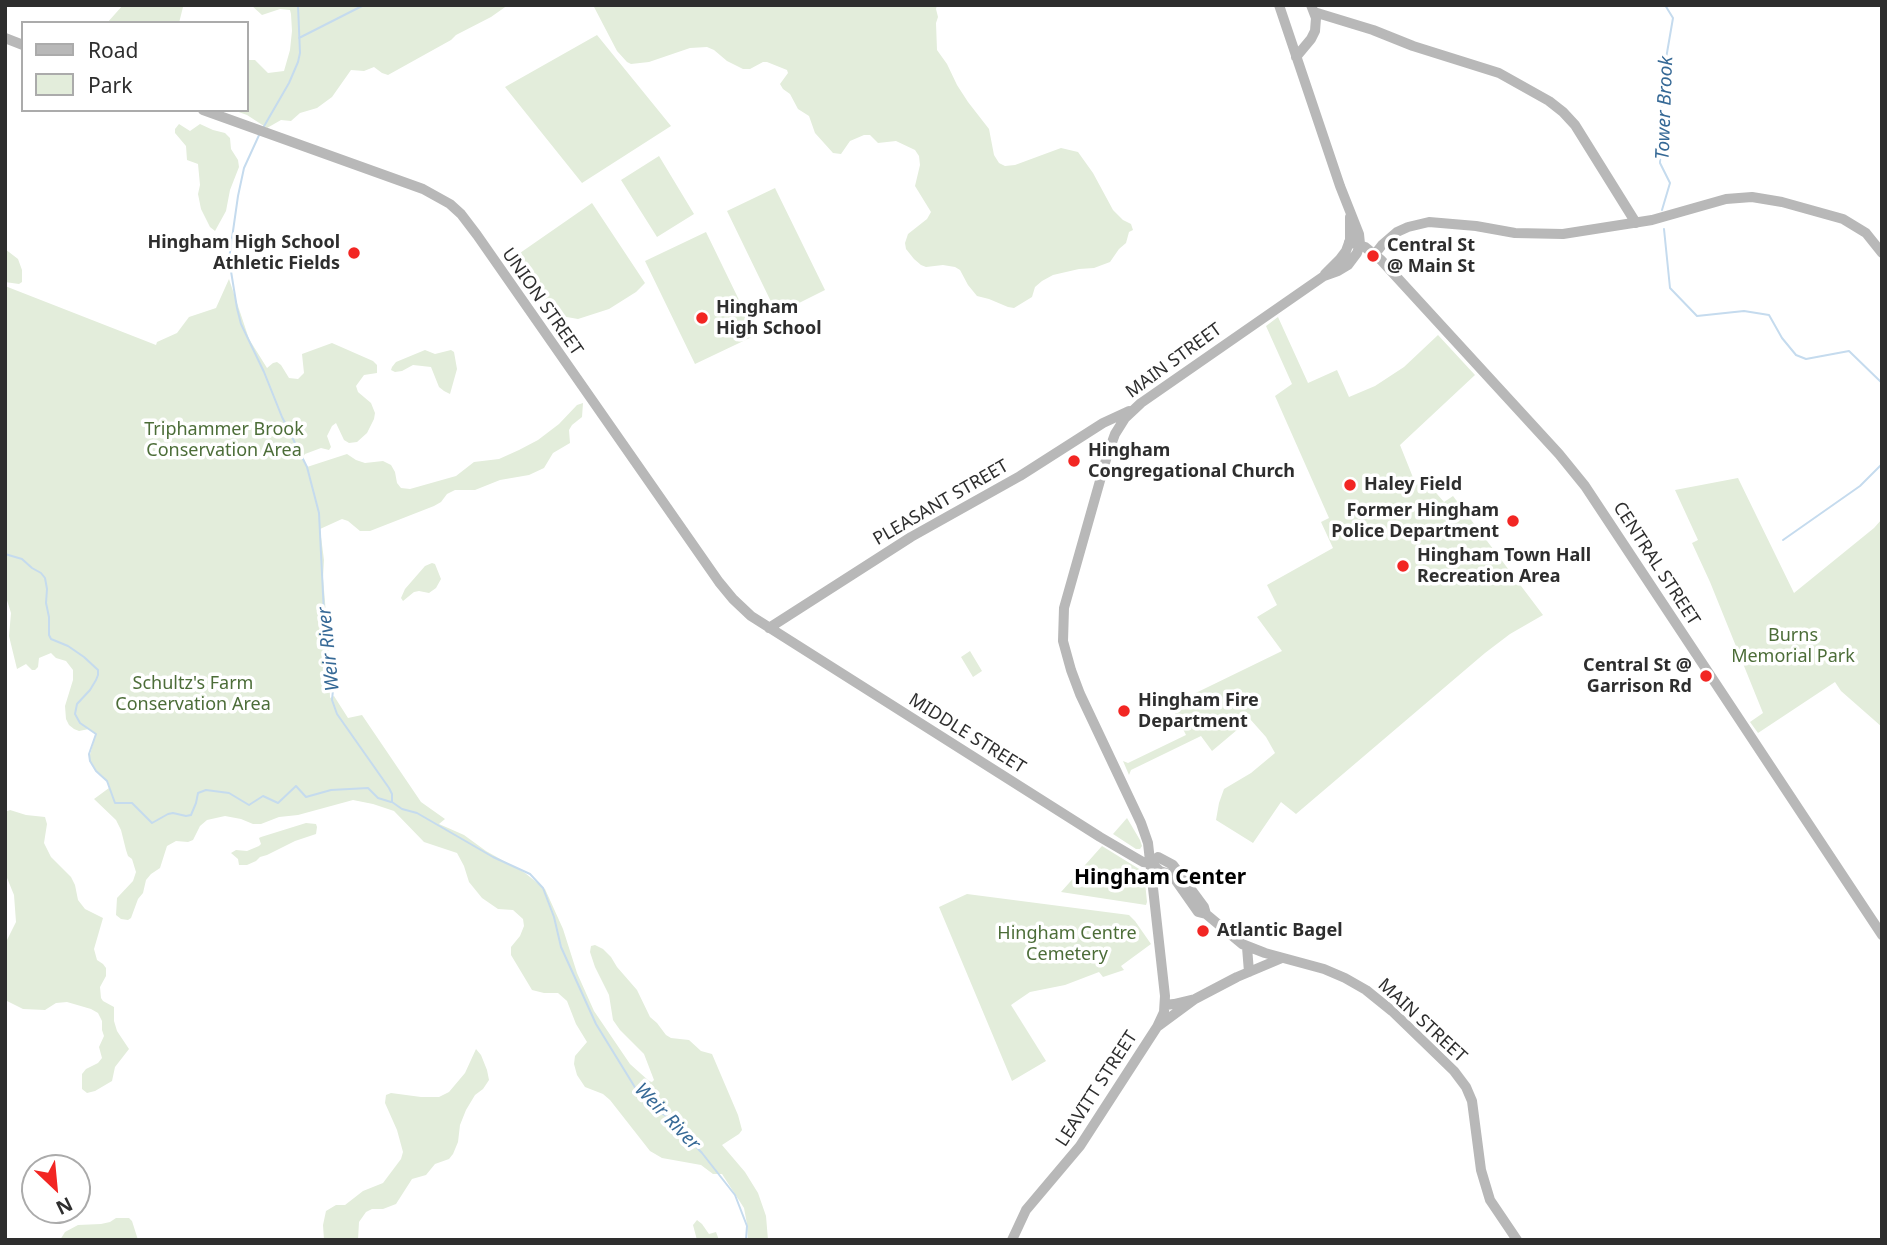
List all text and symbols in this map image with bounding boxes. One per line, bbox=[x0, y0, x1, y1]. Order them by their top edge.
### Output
legend bbox=[21, 21, 248, 112]
text: Road bbox=[88, 36, 138, 64]
water label: Tower Brook bbox=[1652, 56, 1678, 160]
text: Park bbox=[88, 71, 132, 99]
place label: Hingham High School Athletic Fields bbox=[147, 232, 340, 274]
place label: Central St @ Main St bbox=[1387, 235, 1475, 278]
street label: UNION STREET bbox=[497, 244, 587, 360]
marker: Hingham High School Athletic Fields bbox=[346, 245, 362, 261]
marker: Central St @ Main St bbox=[1365, 248, 1381, 264]
place label: Hingham High School bbox=[716, 297, 822, 340]
marker: Hingham High School bbox=[694, 310, 710, 326]
street label: MAIN STREET bbox=[1122, 319, 1226, 403]
park label: Triphammer Brook Conservation Area bbox=[144, 419, 304, 462]
place label: Hingham Congregational Church bbox=[1088, 440, 1295, 482]
marker: Hingham Congregational Church bbox=[1066, 453, 1082, 469]
street label: PLEASANT STREET bbox=[869, 455, 1013, 551]
place label: Haley Field bbox=[1364, 474, 1462, 496]
marker: Haley Field bbox=[1342, 477, 1358, 493]
street label: CENTRAL STREET bbox=[1608, 498, 1704, 630]
place label: Former Hingham Police Department bbox=[1331, 500, 1499, 542]
marker: Former Hingham Police Department bbox=[1505, 513, 1521, 529]
place label: Hingham Town Hall Recreation Area bbox=[1417, 545, 1591, 588]
marker: Hingham Town Hall Recreation Area bbox=[1395, 558, 1411, 574]
water label: Weir River bbox=[313, 606, 345, 692]
park label: Burns Memorial Park bbox=[1731, 625, 1855, 668]
place label: Central St @ Garrison Rd bbox=[1583, 655, 1692, 698]
marker: Central St @ Garrison Rd bbox=[1698, 668, 1714, 684]
park label: Schultz's Farm Conservation Area bbox=[115, 673, 271, 716]
street label: MIDDLE STREET bbox=[904, 689, 1030, 779]
place label: Hingham Fire Department bbox=[1138, 690, 1259, 732]
marker: Hingham Fire Department bbox=[1116, 703, 1132, 719]
district label: Hingham Center bbox=[1074, 865, 1246, 891]
place label: Atlantic Bagel bbox=[1217, 920, 1343, 942]
park label: Hingham Centre Cemetery bbox=[997, 923, 1137, 965]
marker: Atlantic Bagel bbox=[1195, 923, 1211, 939]
street label: MAIN STREET bbox=[1373, 974, 1471, 1068]
street label: LEAVITT STREET bbox=[1052, 1027, 1142, 1151]
water label: Weir River bbox=[629, 1079, 705, 1155]
north arrow bbox=[21, 1154, 91, 1224]
text: N bbox=[52, 1191, 77, 1221]

